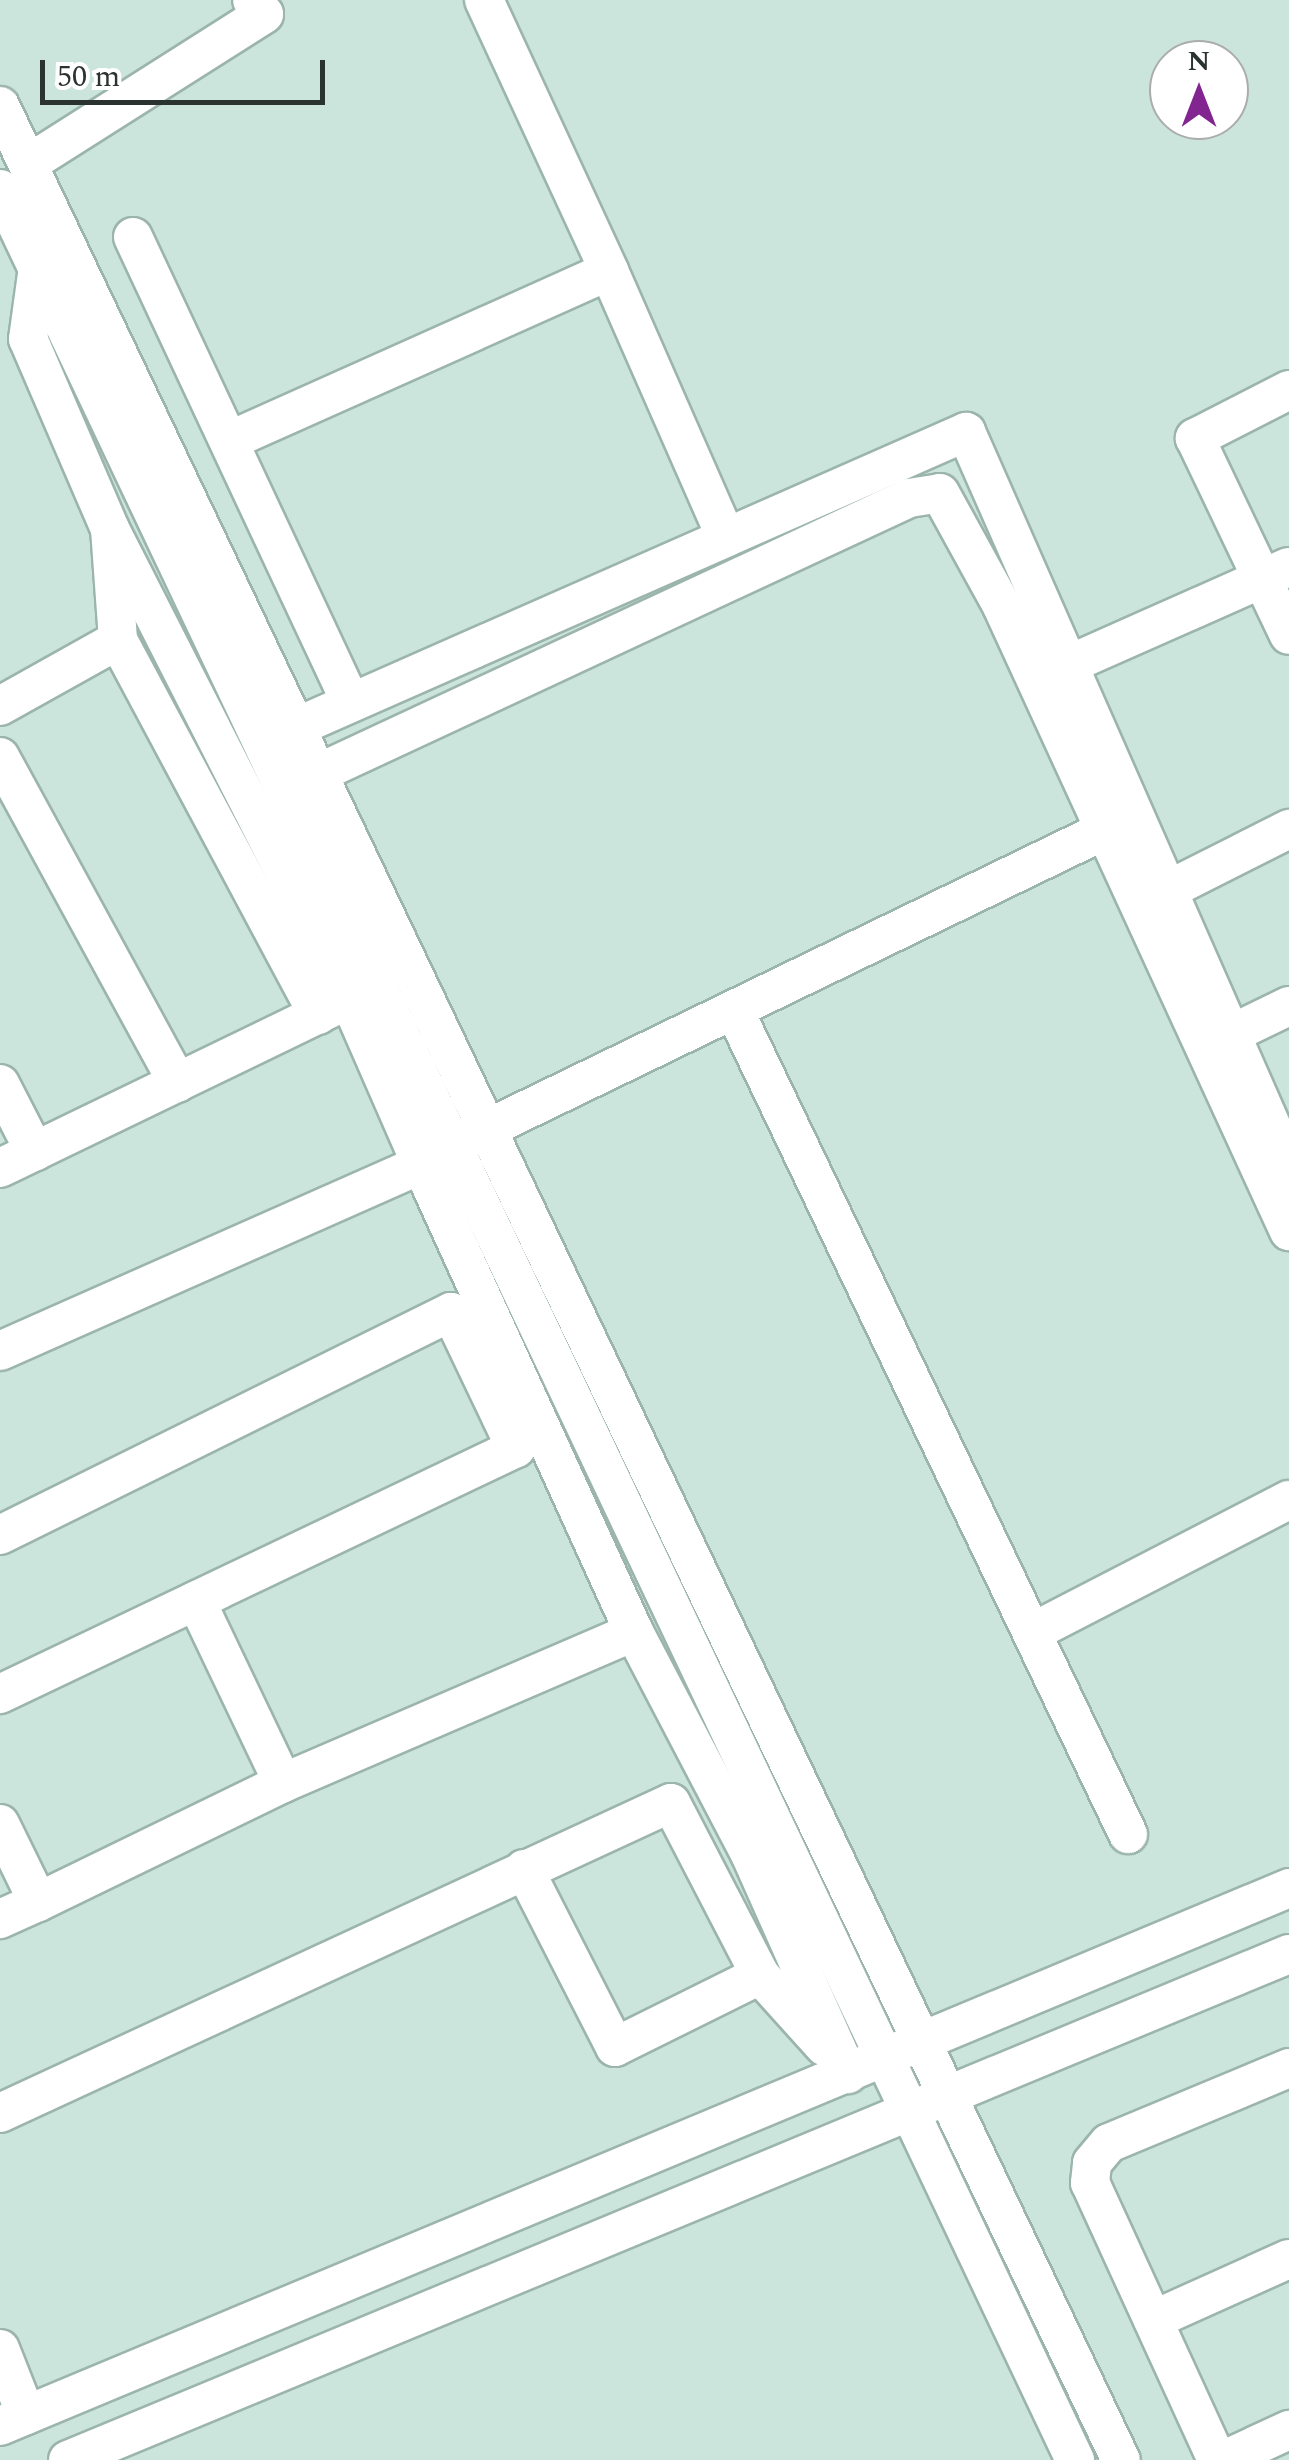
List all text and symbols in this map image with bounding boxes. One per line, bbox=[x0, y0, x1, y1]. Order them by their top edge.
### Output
scale bar bbox=[45, 40, 330, 102]
north arrow bbox=[1149, 40, 1249, 140]
text: N bbox=[1188, 40, 1210, 83]
text: 50 m bbox=[57, 54, 120, 100]

